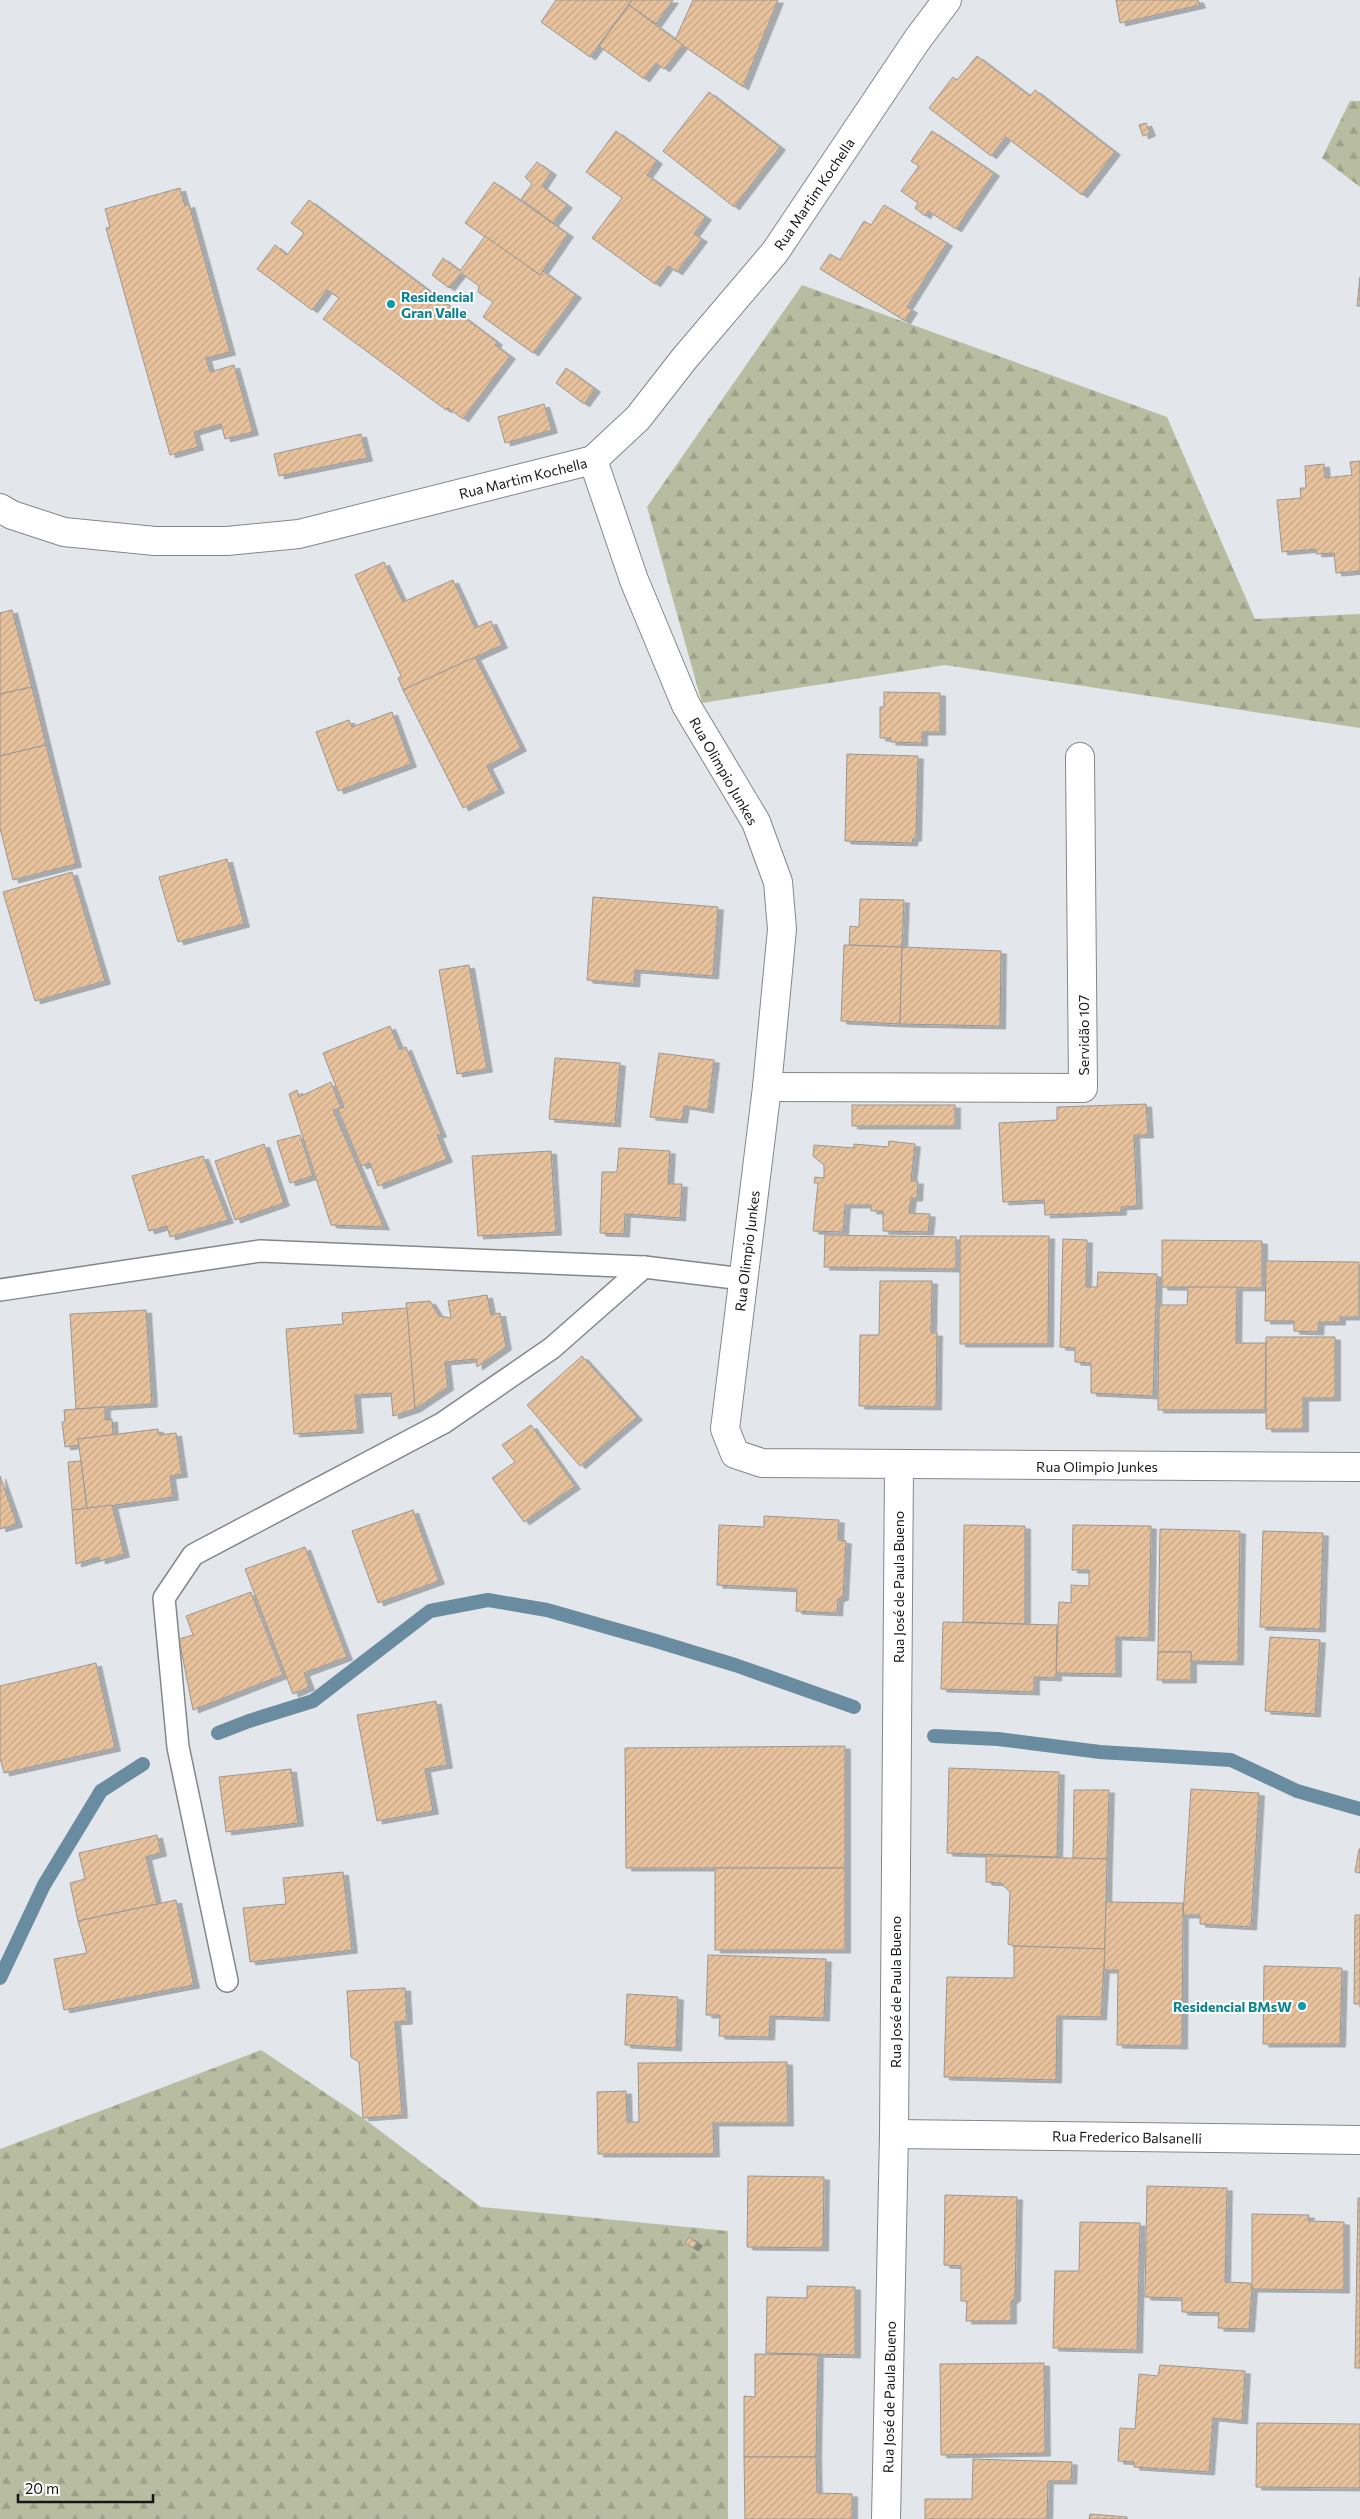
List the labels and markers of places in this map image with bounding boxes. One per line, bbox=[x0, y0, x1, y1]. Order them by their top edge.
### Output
place label: Residencial Gran Valle bbox=[401, 288, 474, 321]
marker: Residencial Gran Valle bbox=[385, 298, 397, 310]
place label: Residencial BMsW bbox=[1173, 1998, 1292, 2015]
marker: Residencial BMsW bbox=[1296, 2000, 1308, 2012]

